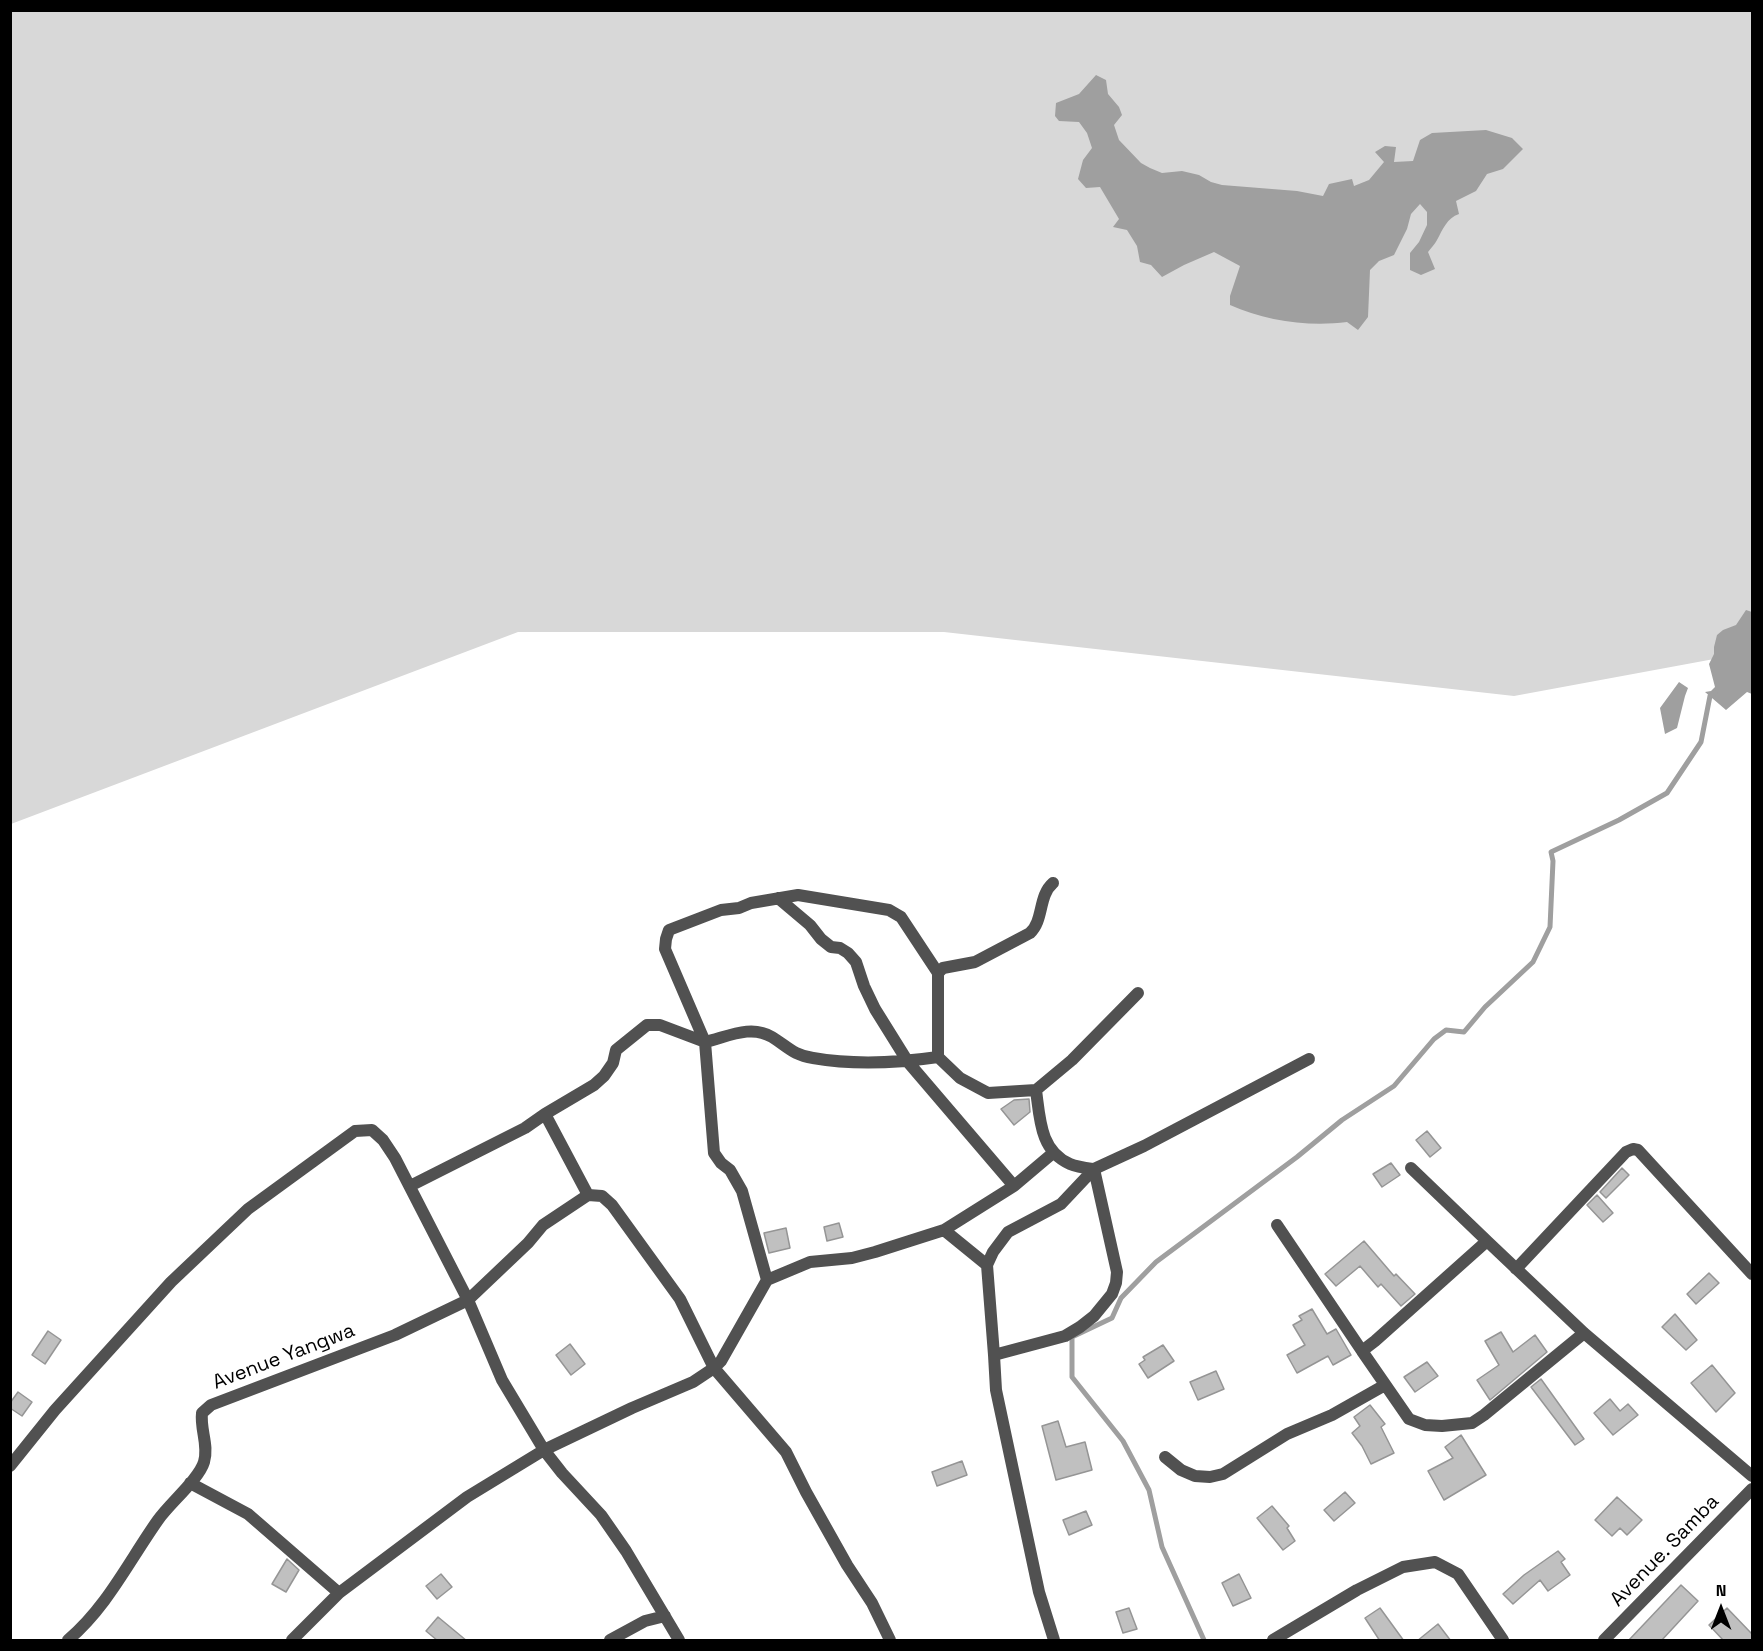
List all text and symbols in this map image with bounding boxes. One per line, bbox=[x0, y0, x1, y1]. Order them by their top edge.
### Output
street label: Avenue Yangwa bbox=[210, 1319, 358, 1395]
street label: Avenue. Samba bbox=[1606, 1490, 1724, 1612]
north arrow bbox=[1691, 1579, 1751, 1639]
text: N bbox=[1716, 1580, 1726, 1601]

